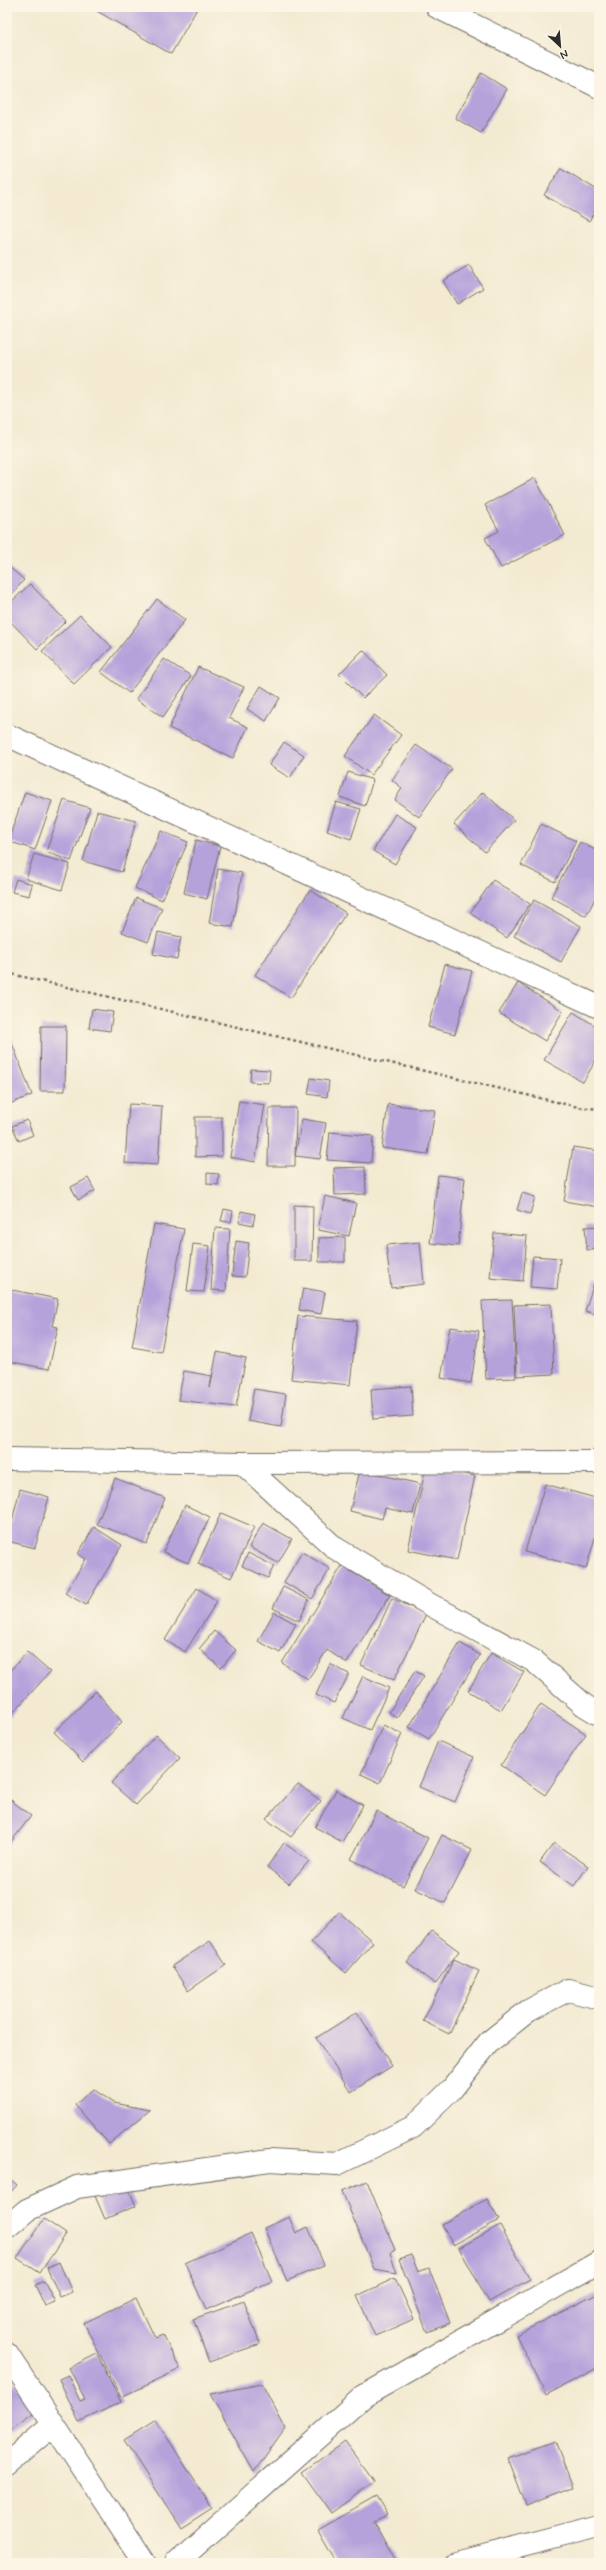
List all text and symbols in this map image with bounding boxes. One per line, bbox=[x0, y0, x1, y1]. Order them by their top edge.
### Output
north arrow bbox=[540, 26, 580, 66]
text: N bbox=[558, 46, 570, 62]

